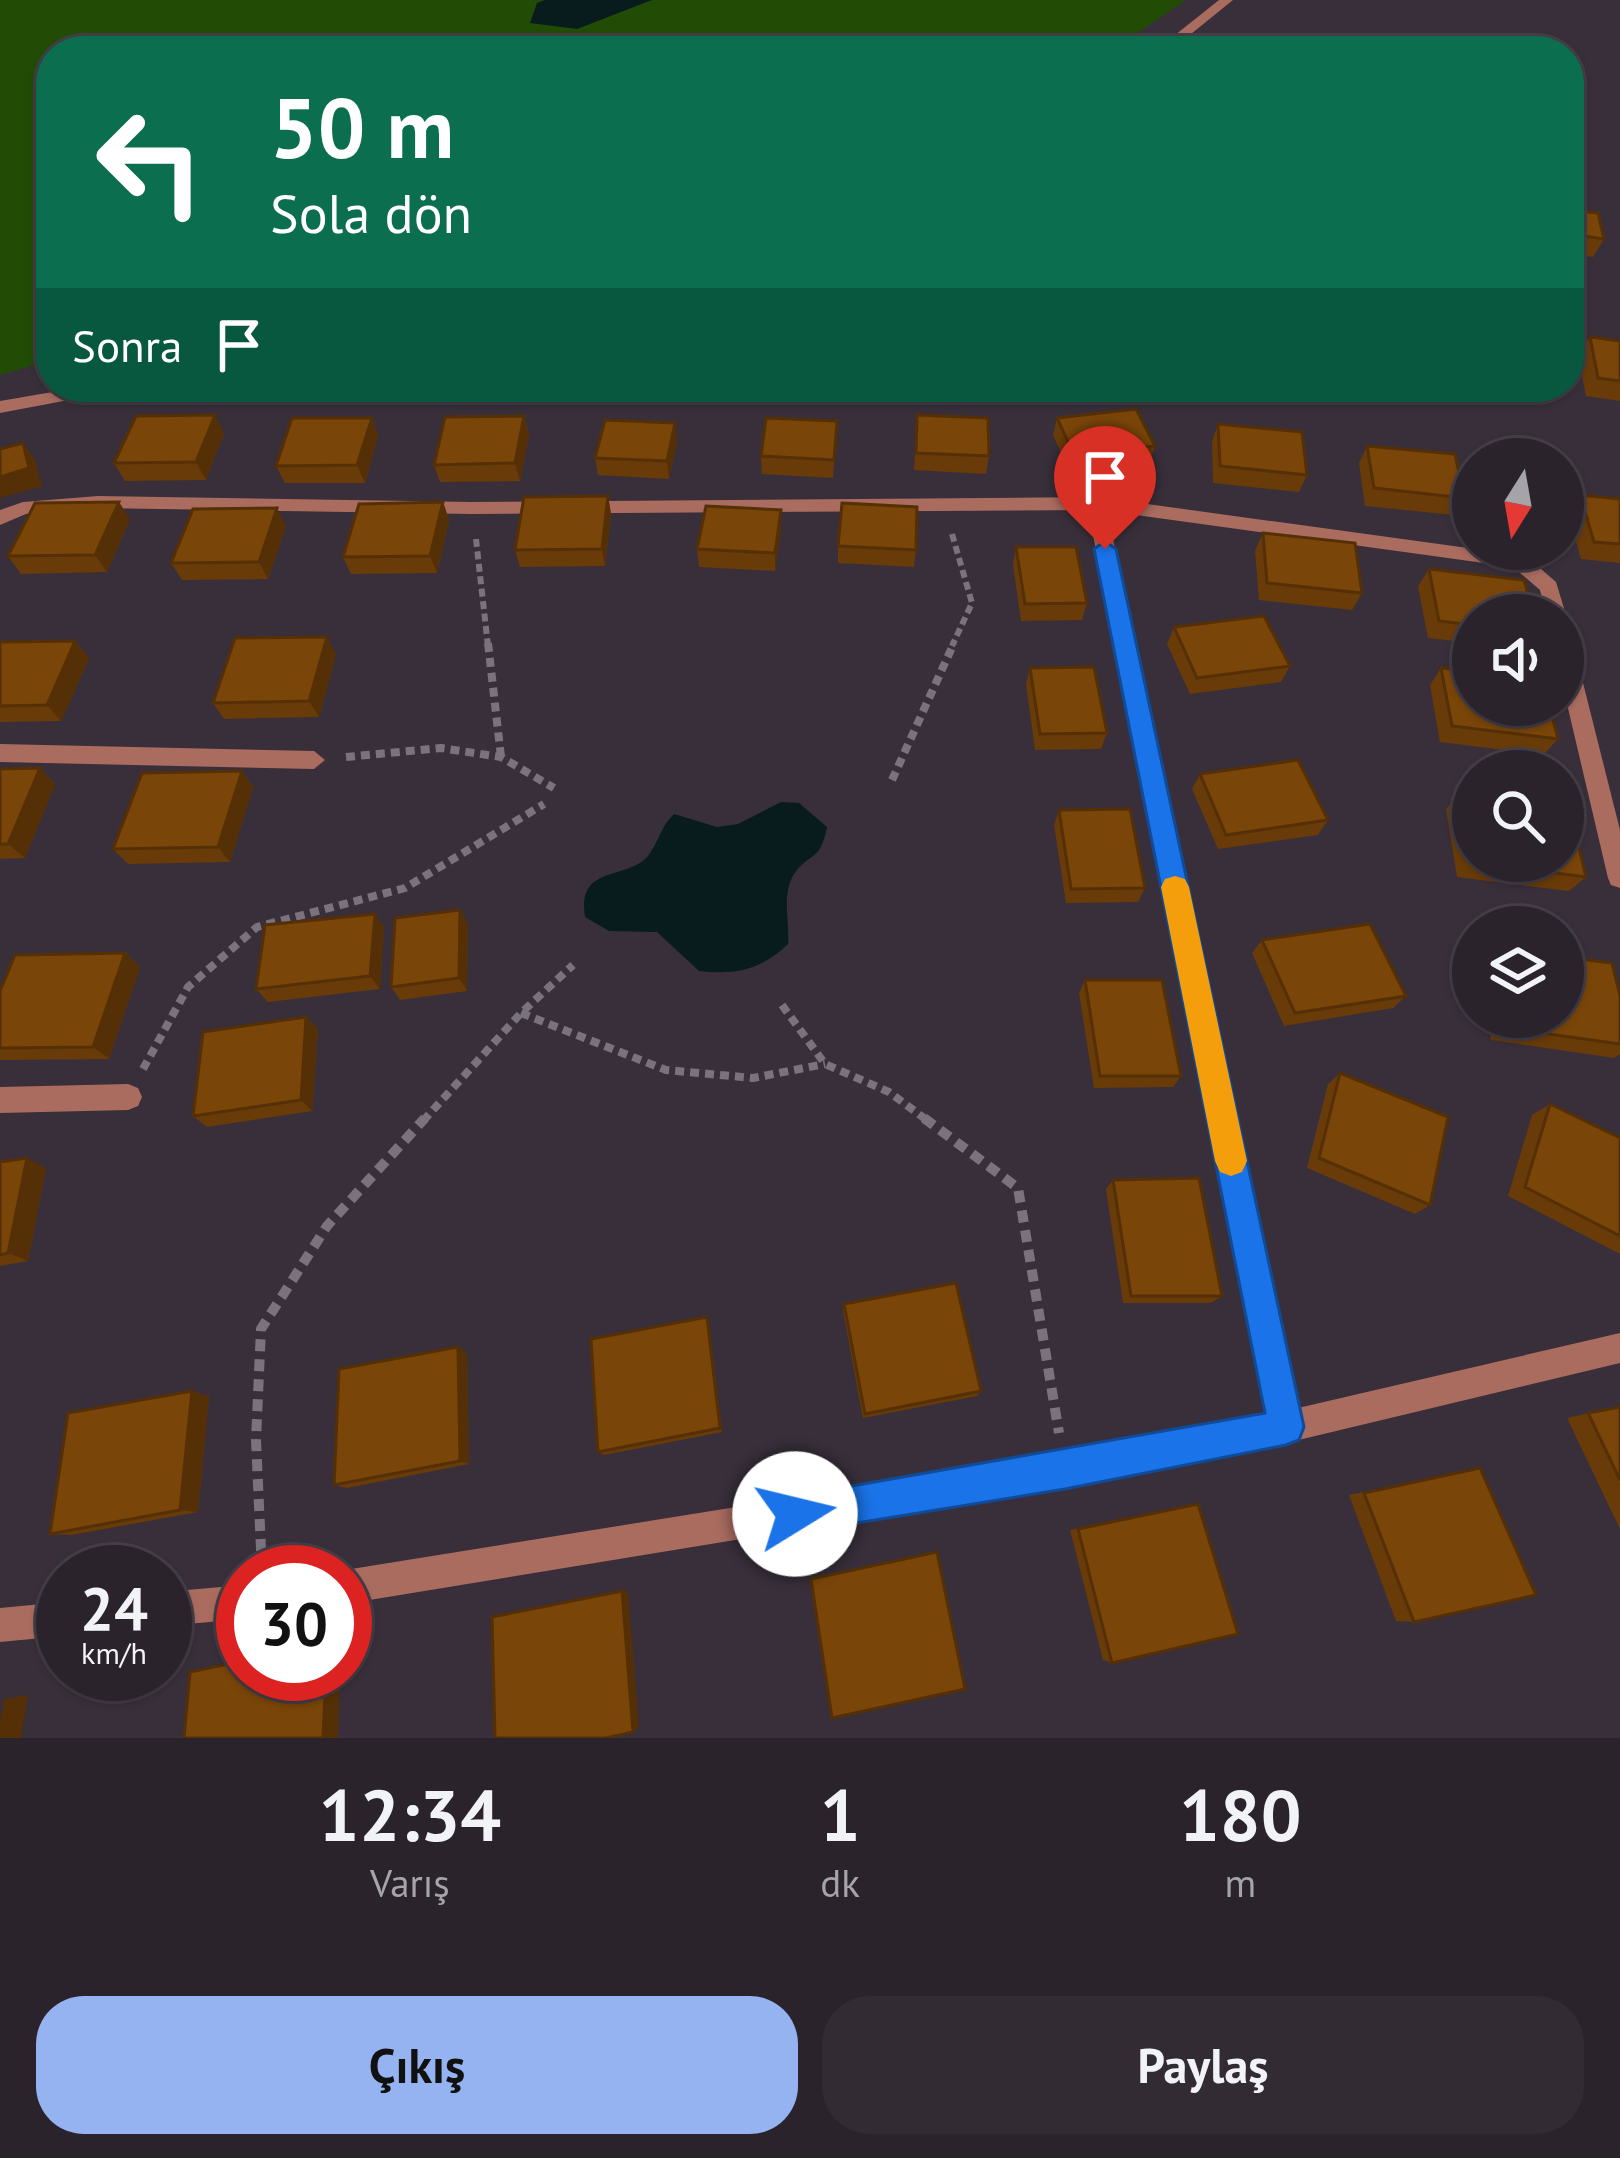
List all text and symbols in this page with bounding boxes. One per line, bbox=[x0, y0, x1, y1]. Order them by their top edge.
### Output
text: 50 m bbox=[270, 72, 454, 181]
icon: left bbox=[72, 84, 228, 240]
text: Sola dön bbox=[270, 178, 472, 248]
icon: arrive bbox=[206, 312, 272, 378]
text: Sonra bbox=[72, 316, 182, 374]
pin bbox=[1054, 426, 1156, 549]
north arrow bbox=[1452, 438, 1584, 570]
map controls bbox=[1452, 438, 1584, 1038]
icon: arrive bbox=[1072, 444, 1138, 510]
button: sound bbox=[1452, 594, 1584, 726]
button: search bbox=[1452, 750, 1584, 882]
button: layers bbox=[1452, 906, 1584, 1038]
position arrow bbox=[732, 1451, 858, 1577]
speed limit sign: 30 bbox=[216, 1545, 372, 1701]
text: 24 bbox=[80, 1569, 148, 1647]
text: km/h bbox=[81, 1633, 147, 1672]
text: 12:34 bbox=[319, 1768, 501, 1861]
text: 1 bbox=[820, 1768, 861, 1861]
text: 180 bbox=[1179, 1768, 1301, 1861]
text: Varış bbox=[370, 1857, 450, 1908]
text: dk bbox=[820, 1857, 860, 1908]
text: m bbox=[1224, 1857, 1256, 1908]
button: Çıkış bbox=[36, 1996, 798, 2134]
button: Paylaş bbox=[822, 1996, 1584, 2134]

